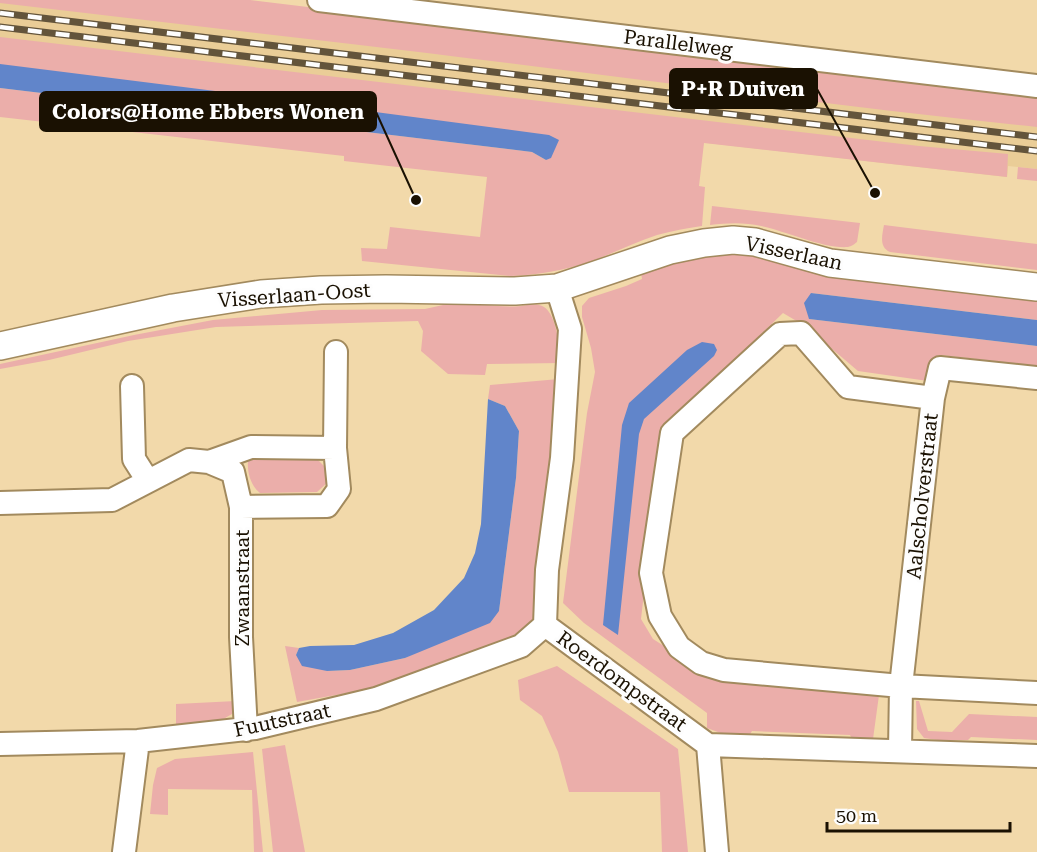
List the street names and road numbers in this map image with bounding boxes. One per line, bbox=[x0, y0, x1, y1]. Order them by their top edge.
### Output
street label: Parallelweg bbox=[622, 24, 735, 62]
street label: Visserlaan bbox=[743, 231, 845, 275]
street label: Visserlaan-Oost bbox=[217, 278, 372, 312]
street label: Aalscholverstraat bbox=[901, 411, 943, 580]
street label: Zwaanstraat bbox=[230, 529, 254, 646]
street label: Roerdompstraat bbox=[552, 626, 692, 737]
street label: Fuutstraat bbox=[232, 698, 333, 742]

